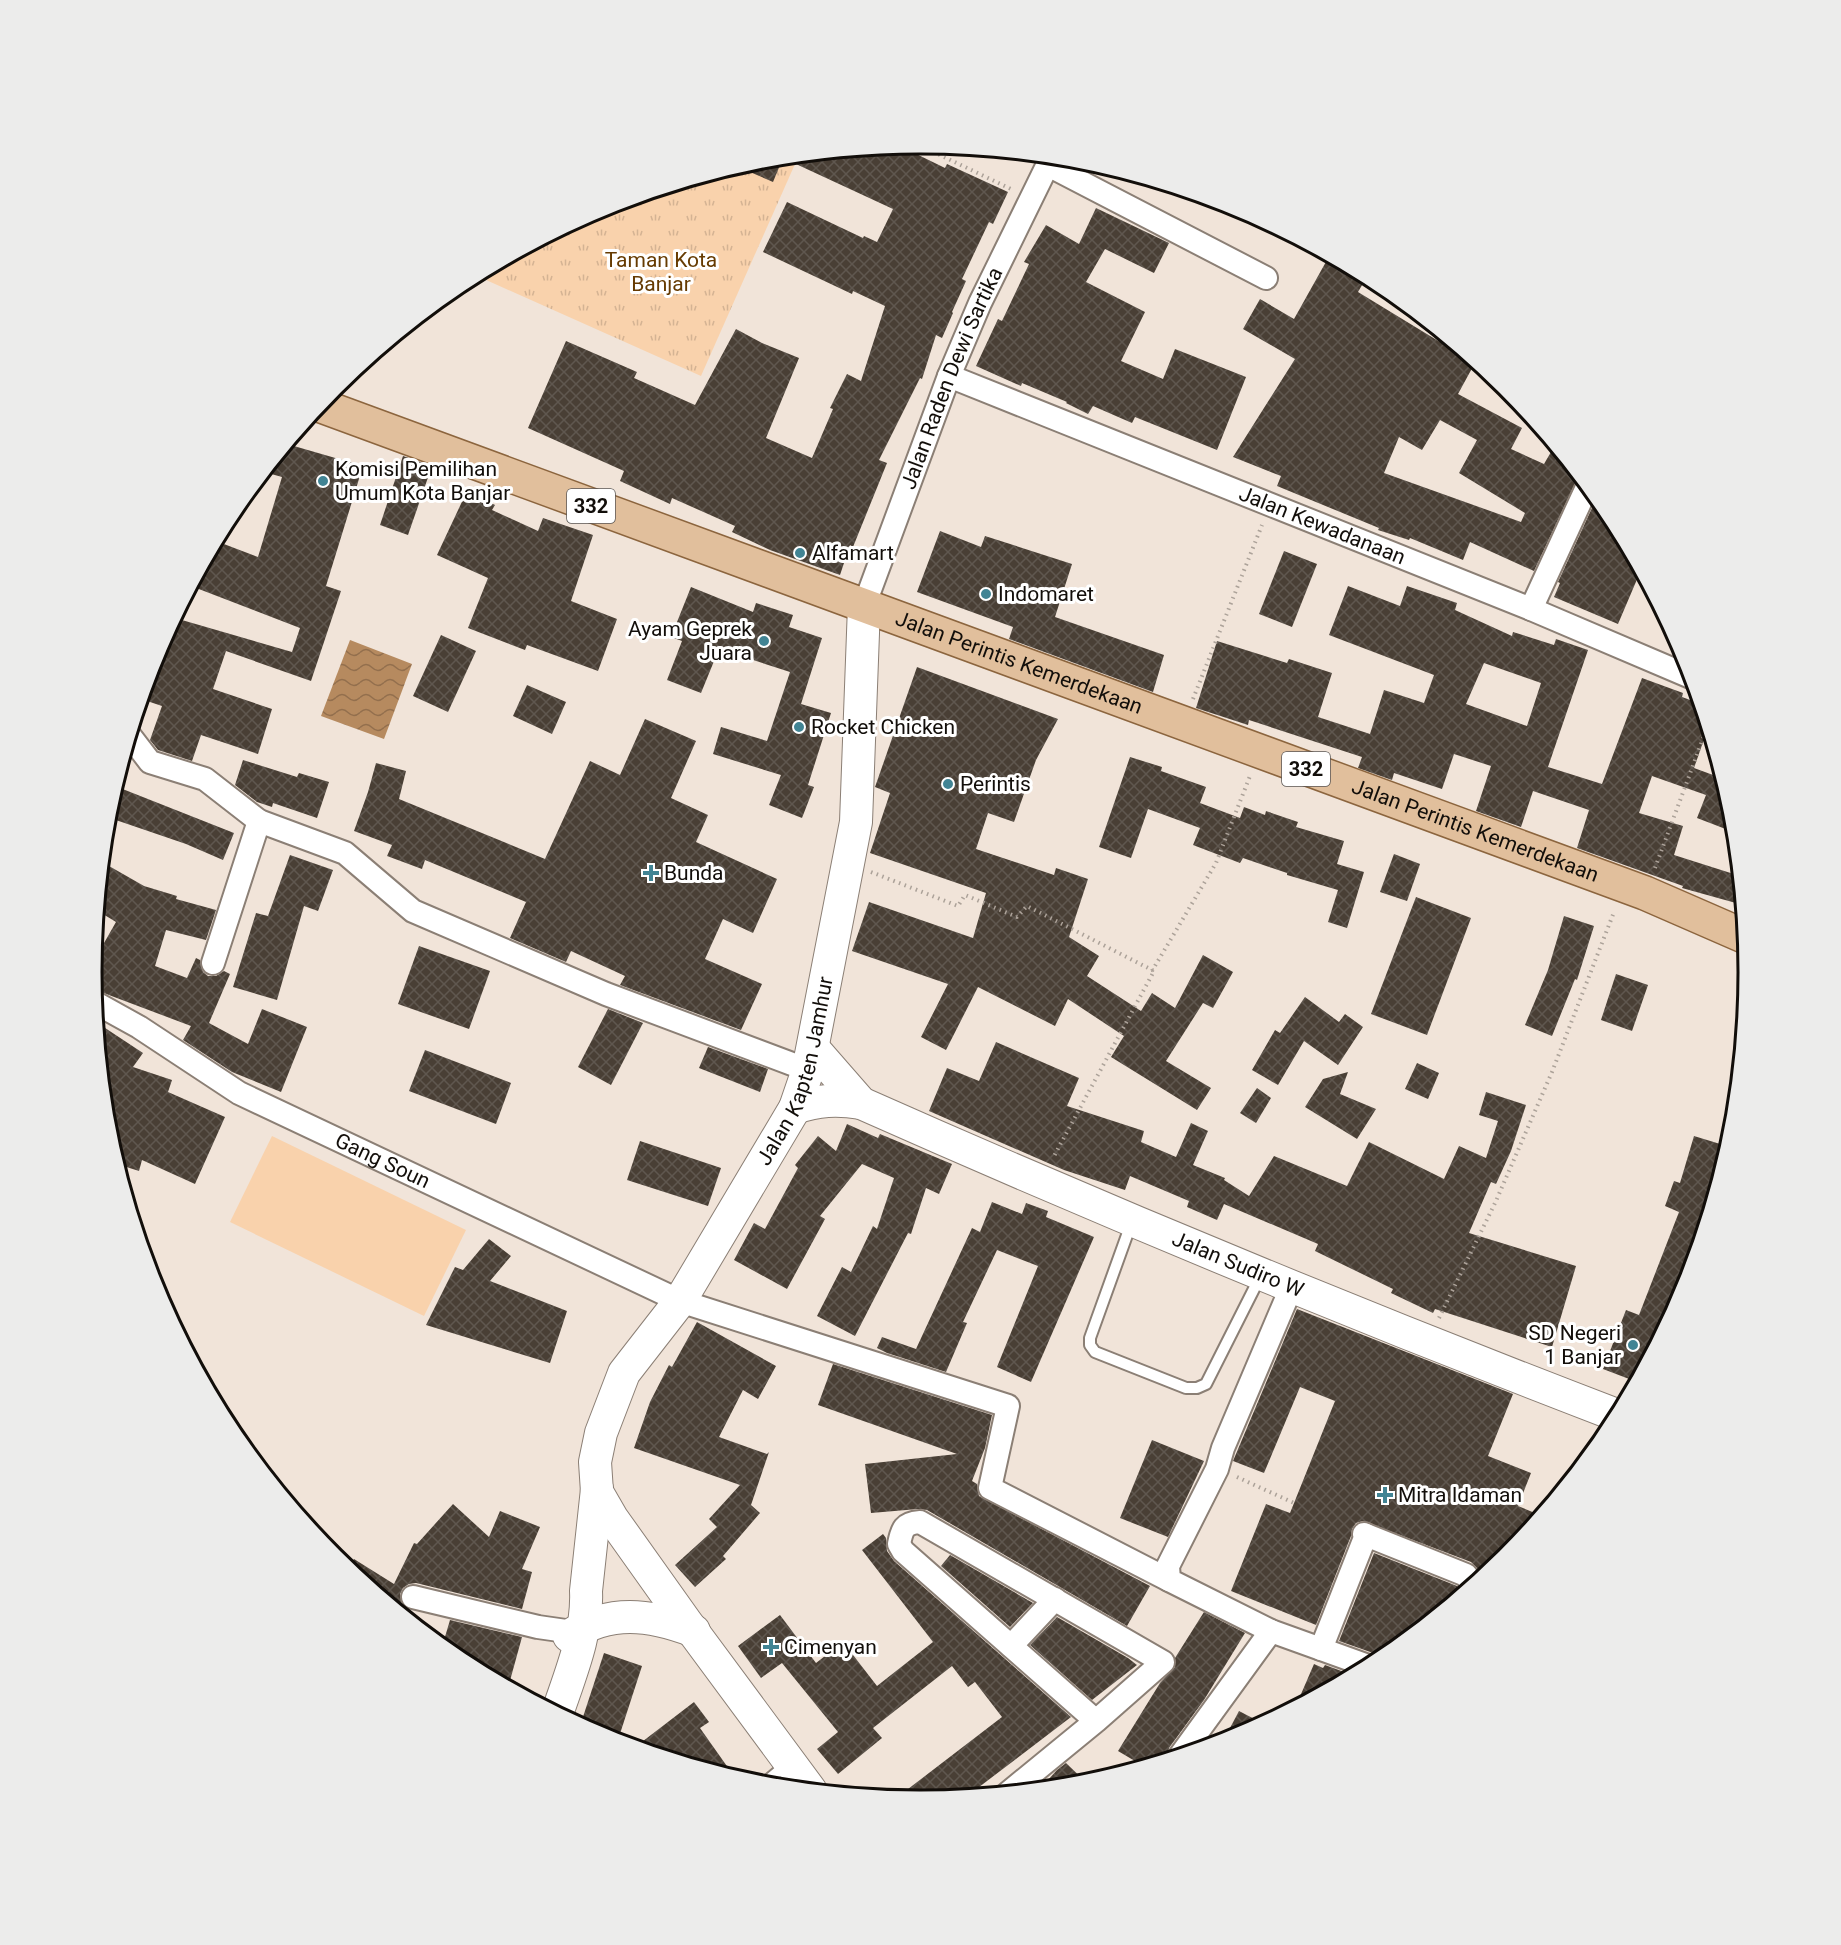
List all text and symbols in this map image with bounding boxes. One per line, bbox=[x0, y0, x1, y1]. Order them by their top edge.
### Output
park label: Taman Kota Banjar bbox=[605, 248, 717, 296]
street label: Jalan Raden Dewi Sartika bbox=[896, 263, 1008, 493]
place label: Komisi Pemilihan Umum Kota Banjar bbox=[335, 457, 510, 505]
marker: Komisi Pemilihan Umum Kota Banjar bbox=[316, 474, 330, 488]
street label: Jalan Kewadanaan bbox=[1236, 481, 1409, 569]
road number: 332 bbox=[567, 489, 615, 523]
place label: Alfamart bbox=[812, 541, 894, 565]
marker: Alfamart bbox=[793, 546, 807, 560]
place label: Indomaret bbox=[998, 582, 1094, 606]
marker: Indomaret bbox=[979, 587, 993, 601]
street label: Jalan Perintis Kemerdekaan bbox=[892, 606, 1146, 719]
place label: Ayam Geprek Juara bbox=[628, 617, 752, 665]
marker: Ayam Geprek Juara bbox=[757, 634, 771, 648]
place label: Rocket Chicken bbox=[811, 715, 955, 739]
marker: Rocket Chicken bbox=[792, 720, 806, 734]
road number: 332 bbox=[1282, 752, 1330, 786]
place label: Perintis bbox=[960, 772, 1031, 796]
street label: Jalan Perintis Kemerdekaan bbox=[1348, 774, 1602, 887]
marker: Perintis bbox=[941, 777, 955, 791]
place label: Bunda bbox=[664, 861, 724, 885]
marker: Bunda bbox=[642, 864, 660, 882]
street label: Jalan Kapten Jamhur bbox=[752, 975, 838, 1169]
street label: Gang Soun bbox=[331, 1128, 434, 1193]
street label: Jalan Sudiro W bbox=[1169, 1226, 1308, 1302]
place label: SD Negeri 1 Banjar bbox=[1528, 1321, 1621, 1369]
marker: SD Negeri 1 Banjar bbox=[1626, 1338, 1640, 1352]
place label: Mitra Idaman bbox=[1398, 1483, 1522, 1507]
marker: Mitra Idaman bbox=[1376, 1486, 1394, 1504]
place label: Cimenyan bbox=[784, 1635, 877, 1659]
marker: Cimenyan bbox=[762, 1638, 780, 1656]

